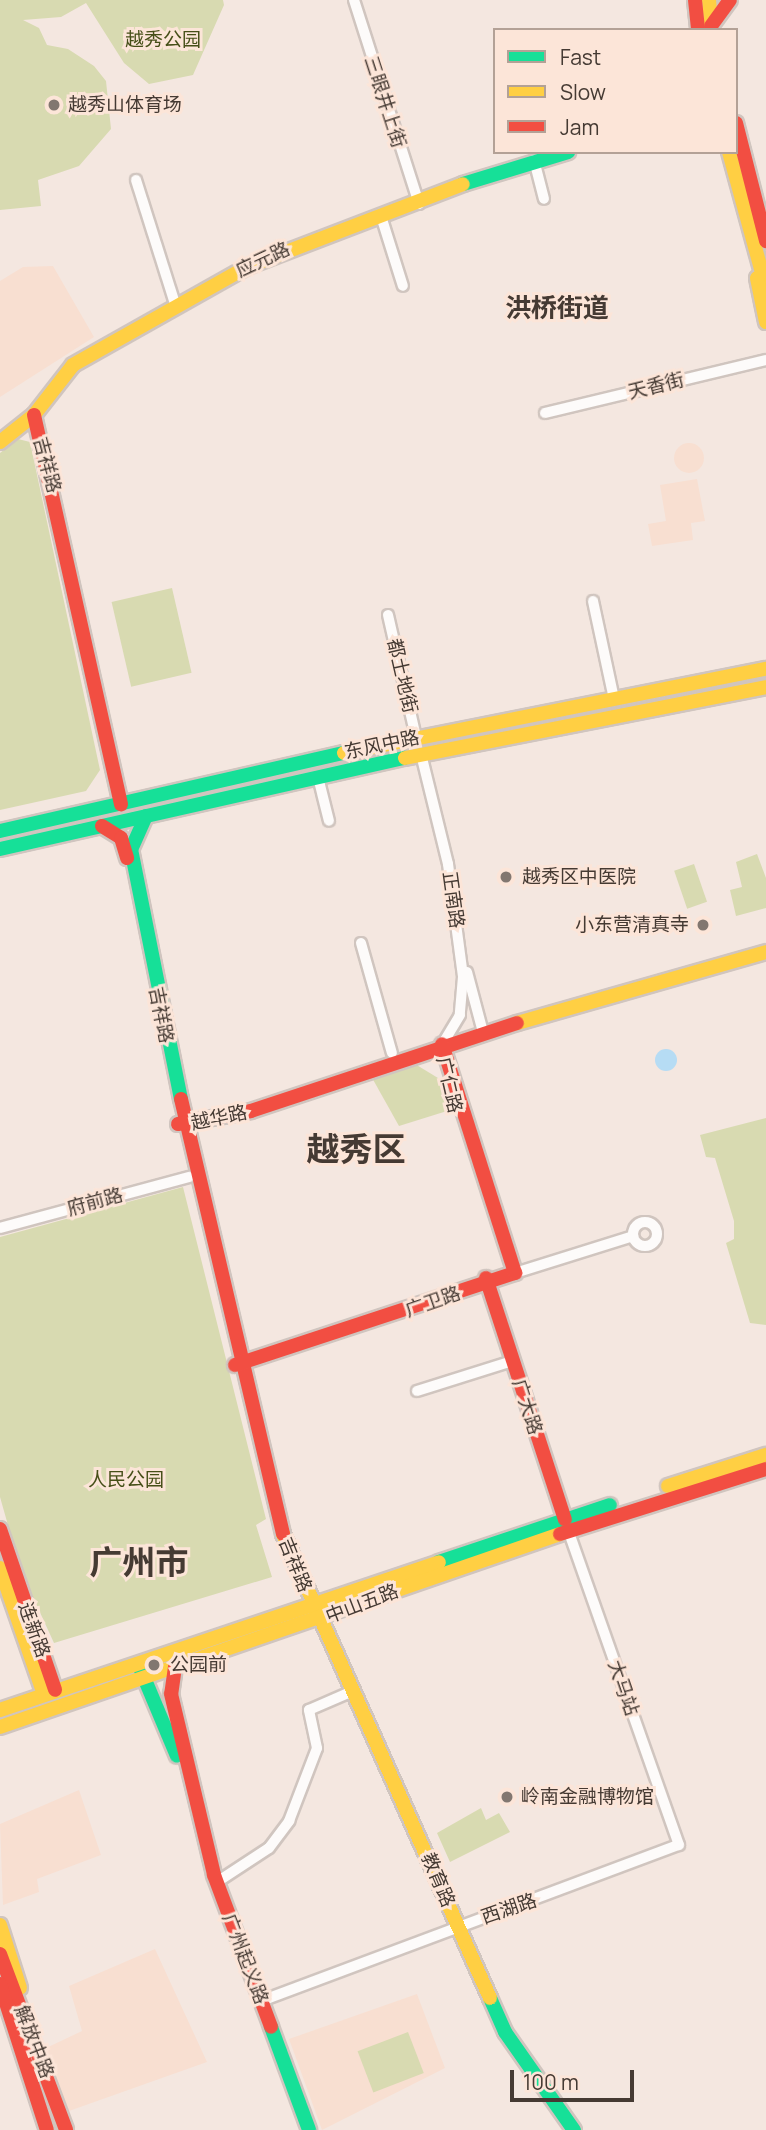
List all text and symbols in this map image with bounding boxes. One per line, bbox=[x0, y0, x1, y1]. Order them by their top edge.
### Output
legend bbox=[493, 28, 738, 154]
park label: 越秀公园 bbox=[125, 29, 201, 51]
text: Fast bbox=[560, 43, 601, 71]
street label: 三眼井上街 bbox=[359, 53, 411, 151]
text: Slow bbox=[560, 78, 606, 106]
place label: 越秀山体育场 bbox=[68, 94, 182, 116]
marker: 越秀山体育场 bbox=[46, 97, 62, 113]
text: Jam bbox=[560, 113, 599, 141]
street label: 应元路 bbox=[232, 238, 294, 282]
district label: 洪桥街道 bbox=[505, 292, 609, 324]
street label: 天香街 bbox=[626, 368, 686, 404]
street label: 吉祥路 bbox=[29, 435, 65, 495]
street label: 都土地街 bbox=[382, 636, 422, 716]
street label: 东风中路 bbox=[342, 726, 422, 764]
place label: 越秀区中医院 bbox=[522, 866, 636, 888]
marker: 越秀区中医院 bbox=[496, 867, 516, 887]
street label: 正南路 bbox=[438, 870, 468, 930]
place label: 小东营清真寺 bbox=[575, 914, 689, 936]
marker: 小东营清真寺 bbox=[695, 917, 711, 933]
street label: 吉祥路 bbox=[144, 985, 178, 1045]
street label: 广仁路 bbox=[431, 1055, 467, 1115]
street label: 越华路 bbox=[189, 1101, 249, 1135]
district label: 越秀区 bbox=[307, 1129, 405, 1169]
street label: 府前路 bbox=[65, 1184, 125, 1220]
street label: 广卫路 bbox=[402, 1282, 464, 1322]
street label: 广大路 bbox=[507, 1376, 547, 1438]
park label: 人民公园 bbox=[88, 1469, 164, 1491]
street label: 吉祥路 bbox=[274, 1534, 316, 1596]
district label: 广州市 bbox=[90, 1542, 188, 1582]
street label: 中山五路 bbox=[322, 1580, 402, 1628]
street label: 连新路 bbox=[14, 1599, 54, 1661]
place label: 公园前 bbox=[170, 1654, 227, 1676]
marker: 公园前 bbox=[144, 1655, 164, 1675]
street label: 大马站 bbox=[603, 1657, 643, 1719]
place label: 岭南金融博物馆 bbox=[521, 1786, 654, 1808]
marker: 岭南金融博物馆 bbox=[499, 1789, 515, 1805]
street label: 教育路 bbox=[416, 1849, 460, 1911]
street label: 西湖路 bbox=[478, 1889, 540, 1929]
street label: 广州起义路 bbox=[217, 1911, 273, 2007]
street label: 解放中路 bbox=[10, 2002, 58, 2082]
scale bar bbox=[514, 2056, 638, 2100]
text: 100 m bbox=[523, 2068, 579, 2096]

